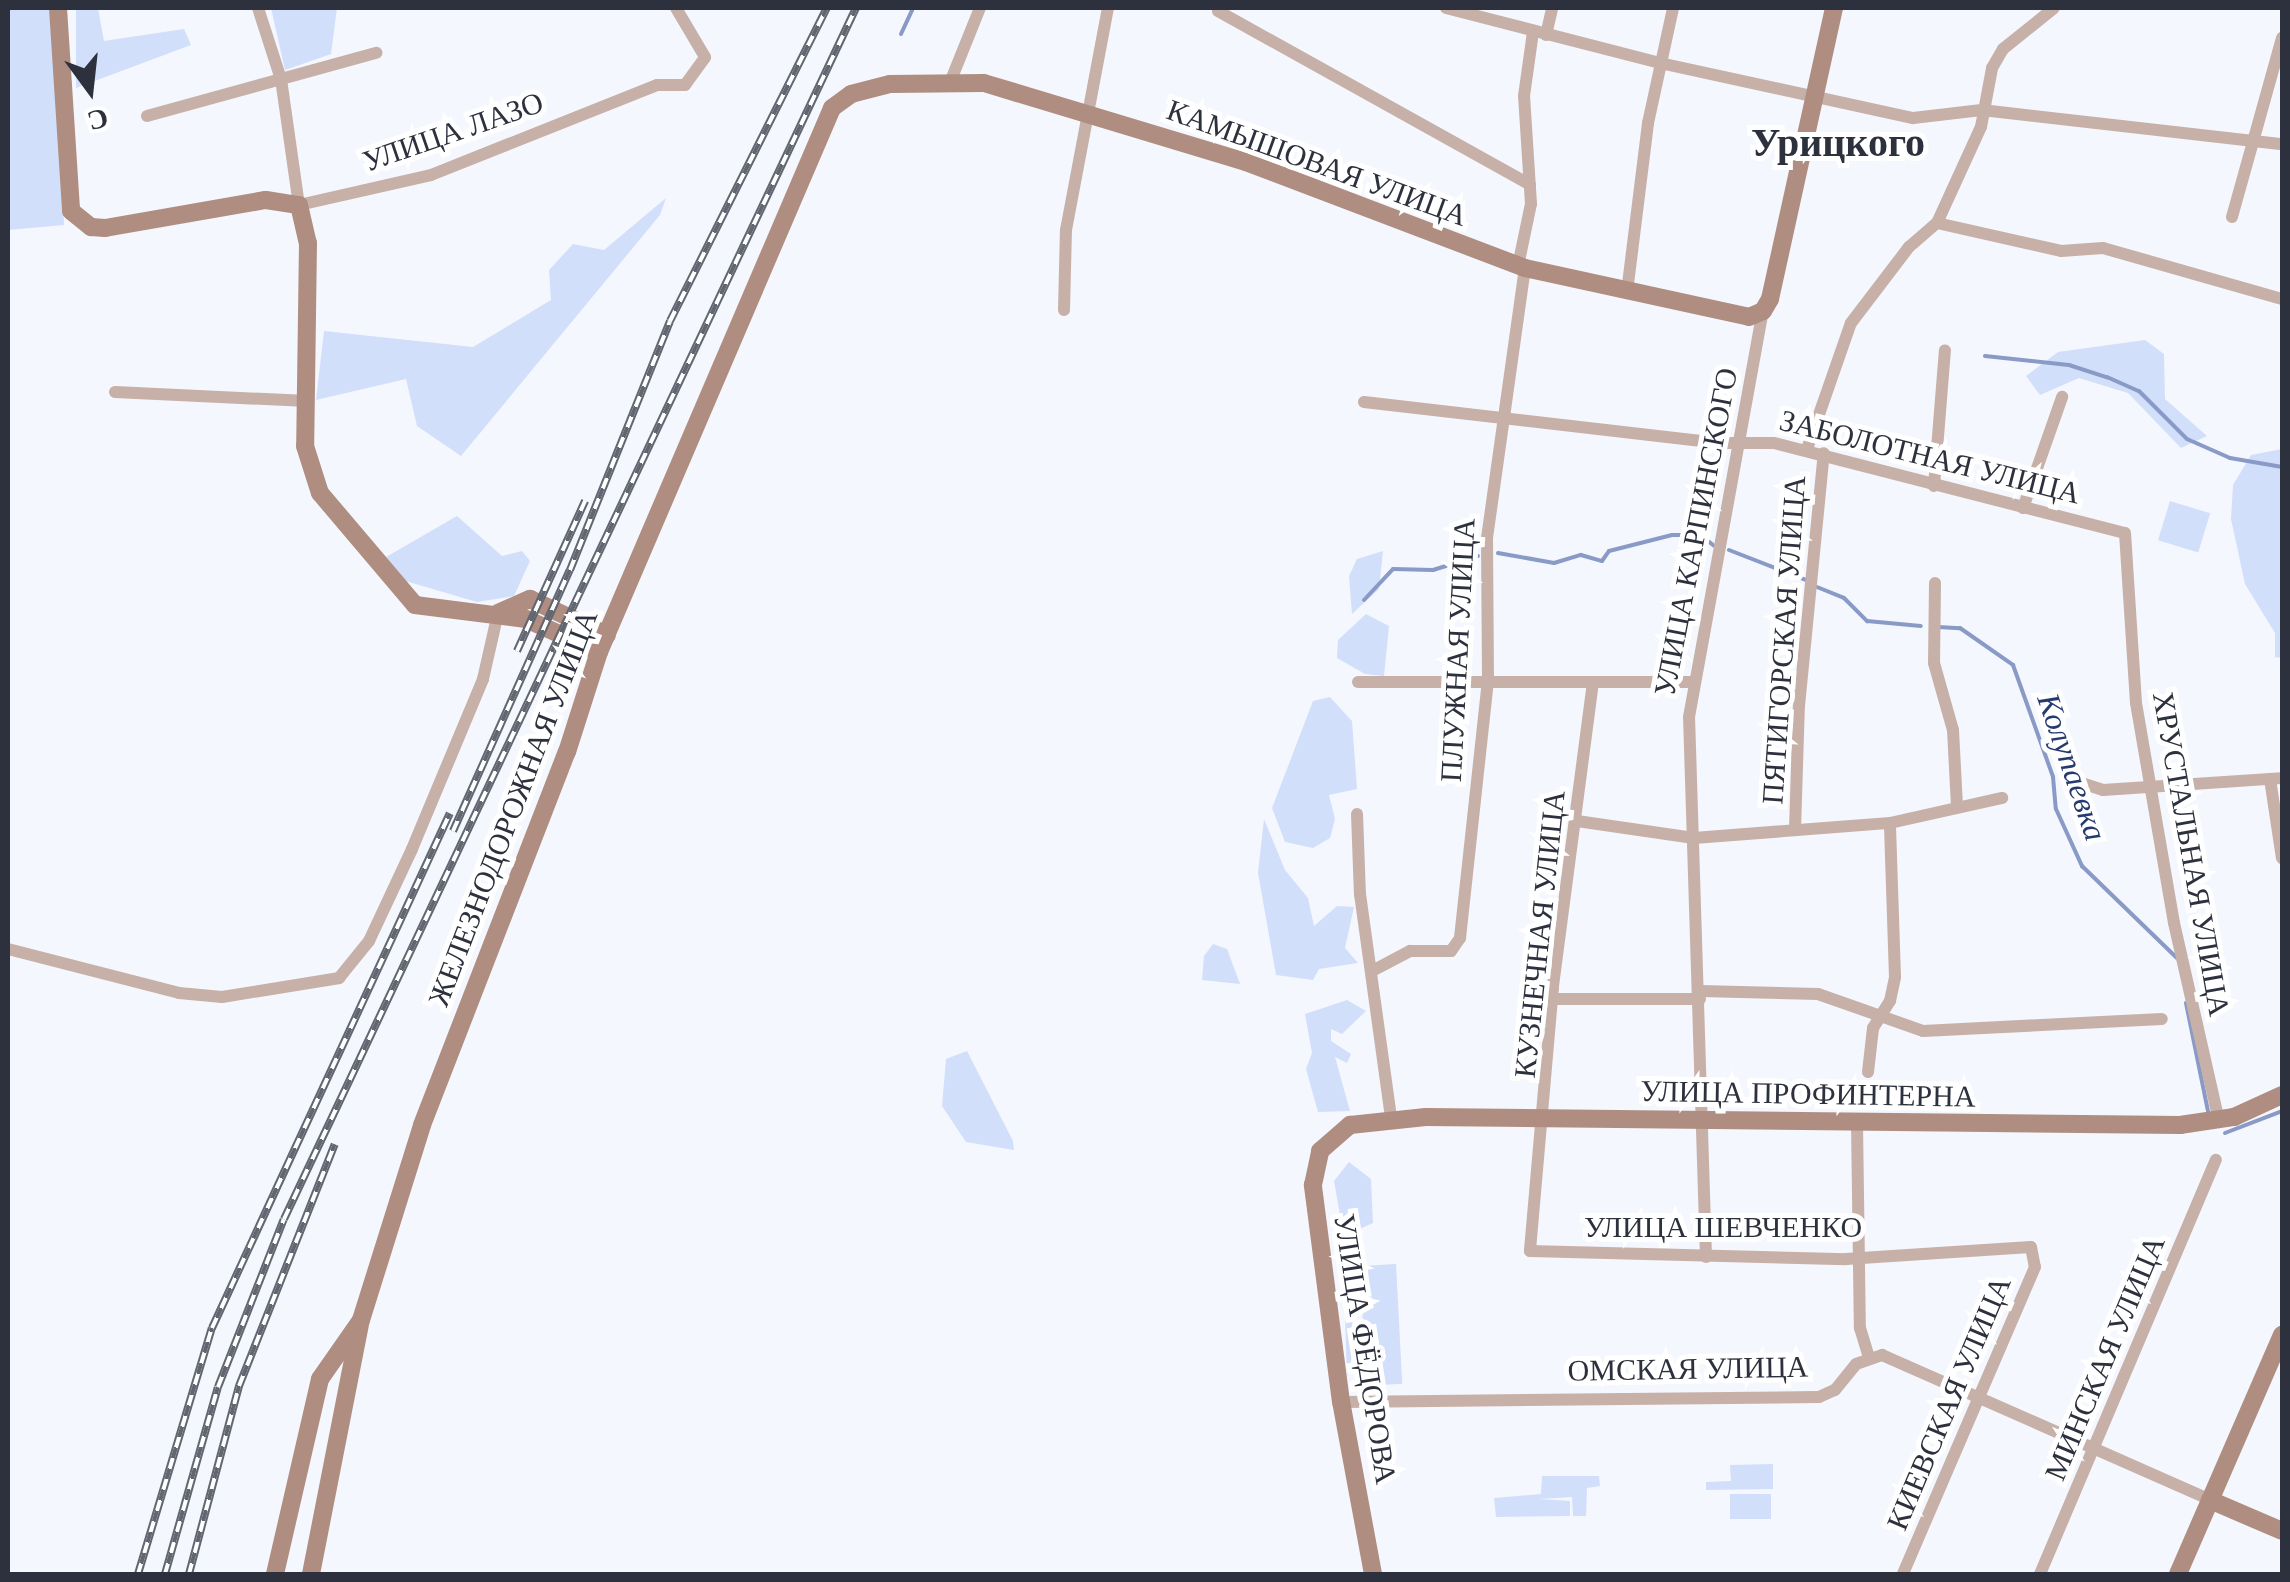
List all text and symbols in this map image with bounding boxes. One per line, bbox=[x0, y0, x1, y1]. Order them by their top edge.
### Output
north arrow bbox=[40, 40, 140, 140]
street label: УЛИЦА ЛАЗО bbox=[358, 84, 548, 180]
street label: КАМЫШОВАЯ УЛИЦА bbox=[1162, 92, 1472, 234]
text: С bbox=[84, 102, 112, 137]
district label: Урицкого bbox=[1751, 119, 1925, 167]
street label: УЛИЦА КАРПИНСКОГО bbox=[1647, 365, 1745, 699]
street label: ЗАБОЛОТНАЯ УЛИЦА bbox=[1776, 402, 2084, 512]
street label: ПЯТИГОРСКАЯ УЛИЦА bbox=[1755, 474, 1813, 806]
street label: ПЛУЖНАЯ УЛИЦА bbox=[1433, 517, 1483, 783]
street label: ЖЕЛЕЗНОДОРОЖНАЯ УЛИЦА bbox=[421, 605, 605, 1011]
water label: Колупаевка bbox=[2029, 688, 2115, 846]
street label: ХРУСТАЛЬНАЯ УЛИЦА bbox=[2145, 689, 2237, 1019]
street label: КУЗНЕЧНАЯ УЛИЦА bbox=[1507, 789, 1573, 1079]
street label: УЛИЦА ПРОФИНТЕРНА bbox=[1640, 1073, 1976, 1115]
street label: УЛИЦА ШЕВЧЕНКО bbox=[1584, 1209, 1862, 1245]
street label: УЛИЦА ФЁДОРОВА bbox=[1326, 1211, 1404, 1487]
street label: МИНСКАЯ УЛИЦА bbox=[2037, 1230, 2173, 1486]
street label: КИЕВСКАЯ УЛИЦА bbox=[1879, 1271, 2019, 1535]
street label: ОМСКАЯ УЛИЦА bbox=[1567, 1349, 1809, 1389]

